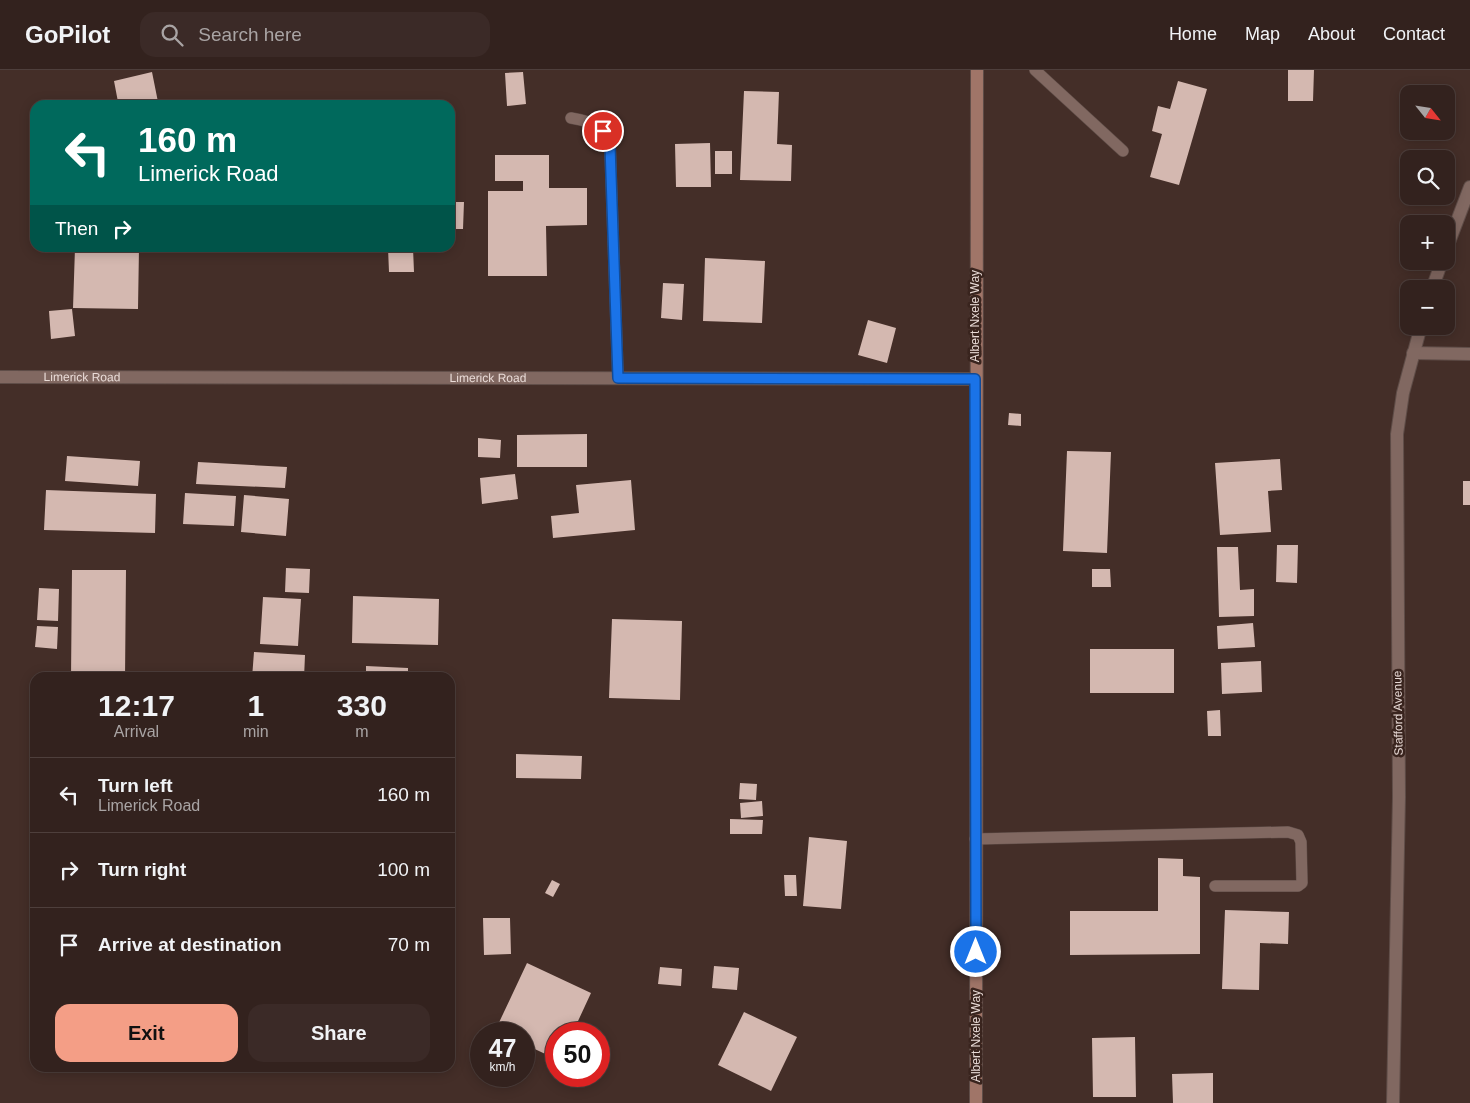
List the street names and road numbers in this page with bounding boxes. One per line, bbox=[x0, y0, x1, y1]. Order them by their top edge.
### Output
street label: Albert Nxele Way bbox=[968, 270, 982, 362]
street label: Limerick Road bbox=[44, 370, 120, 384]
street label: Limerick Road bbox=[450, 371, 526, 385]
street label: Stafford Avenue bbox=[1390, 670, 1406, 756]
street label: Albert Nxele Way bbox=[969, 990, 983, 1082]

